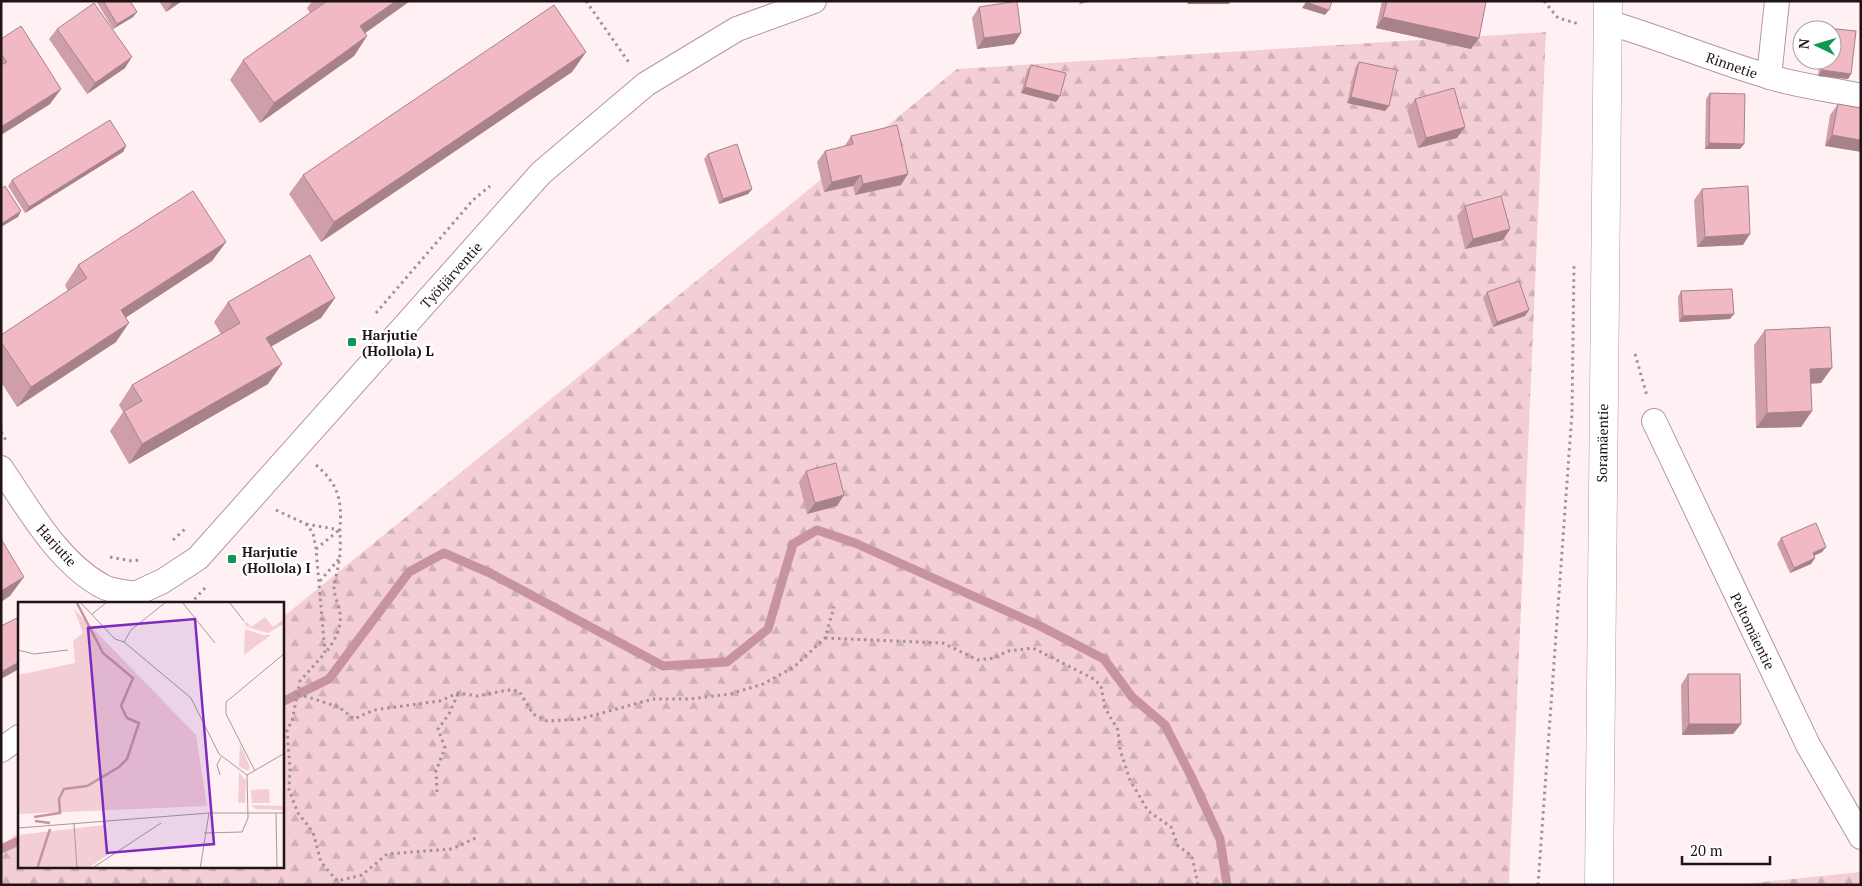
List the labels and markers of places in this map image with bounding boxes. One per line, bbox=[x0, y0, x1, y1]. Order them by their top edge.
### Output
place label: Harjutie (Hollola) L bbox=[362, 325, 434, 360]
marker: Harjutie (Hollola) L bbox=[346, 336, 358, 348]
place label: Harjutie (Hollola) I bbox=[242, 542, 311, 577]
marker: Harjutie (Hollola) I bbox=[226, 553, 238, 565]

